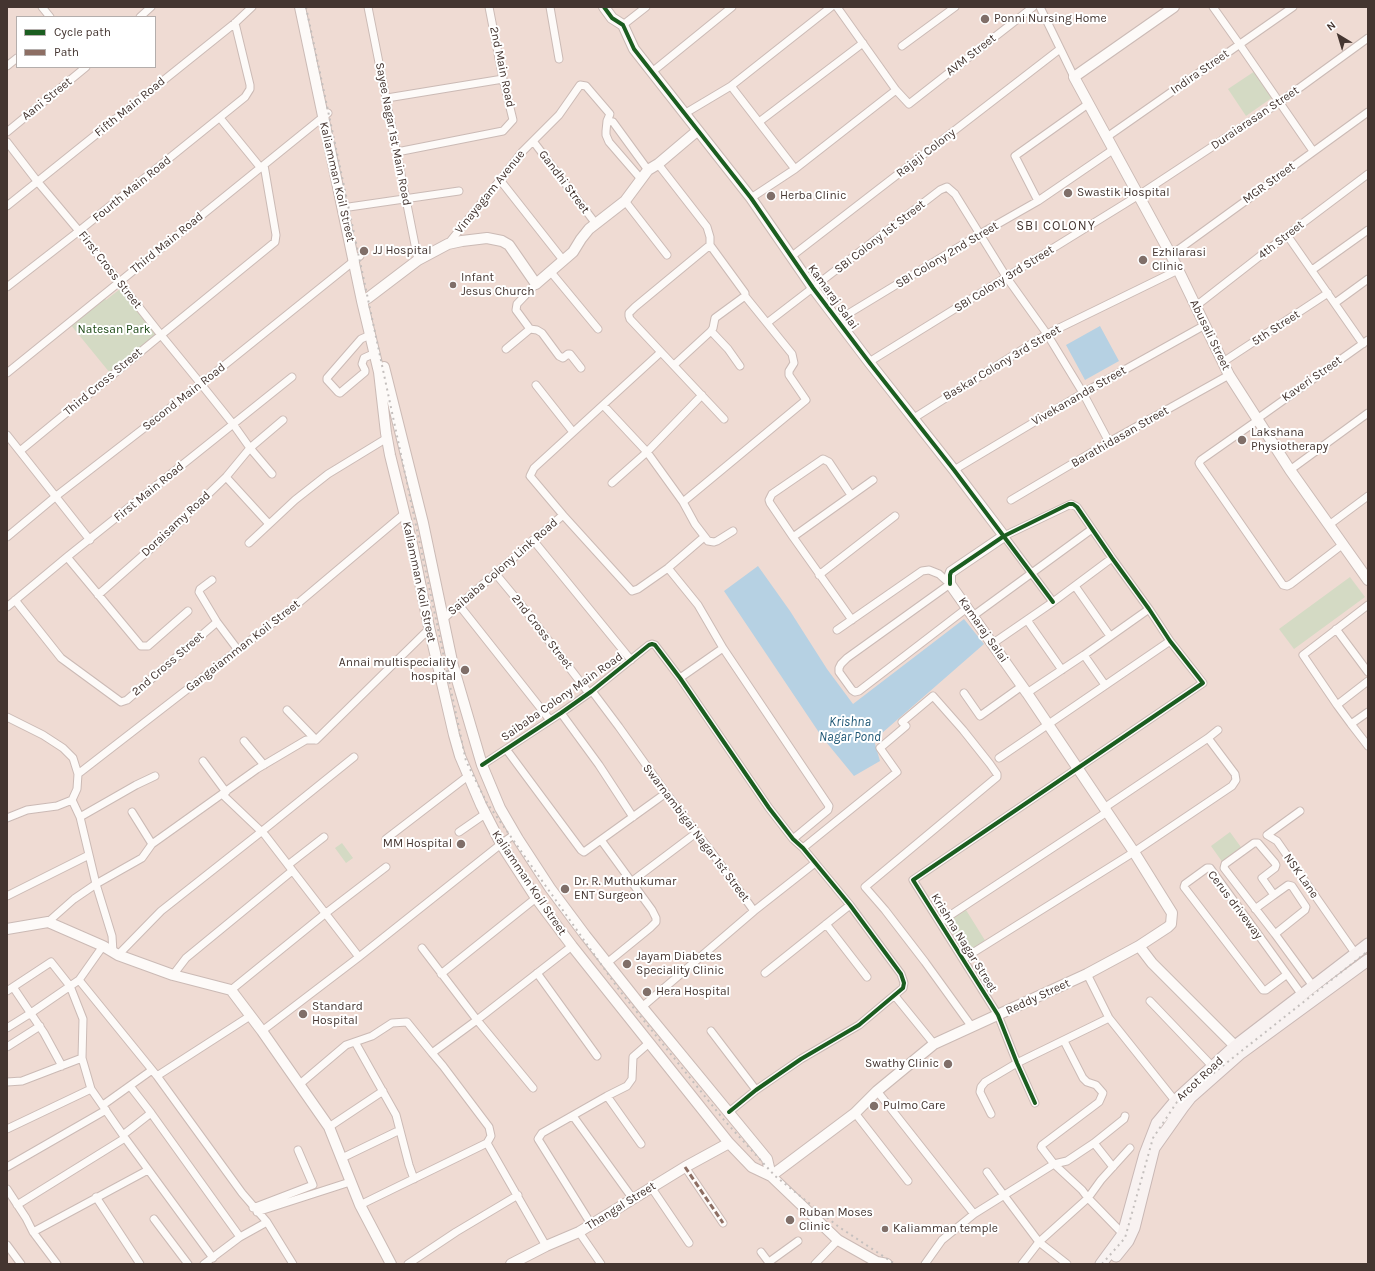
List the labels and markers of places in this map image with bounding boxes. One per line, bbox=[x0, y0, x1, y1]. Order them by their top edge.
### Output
place label: Ponni Nursing Home bbox=[994, 12, 1107, 26]
marker: Ponni Nursing Home bbox=[979, 13, 991, 25]
place label: Swastik Hospital bbox=[1077, 186, 1170, 200]
marker: Swastik Hospital bbox=[1062, 187, 1074, 199]
place label: Herba Clinic bbox=[780, 189, 846, 203]
marker: Herba Clinic bbox=[765, 190, 777, 202]
place label: JJ Hospital bbox=[373, 244, 431, 258]
marker: JJ Hospital bbox=[358, 245, 370, 257]
place label: Ezhilarasi Clinic bbox=[1152, 246, 1206, 274]
marker: Ezhilarasi Clinic bbox=[1137, 254, 1149, 266]
place label: Infant Jesus Church bbox=[461, 271, 534, 299]
marker: Infant Jesus Church bbox=[448, 280, 458, 290]
place label: Lakshana Physiotherapy bbox=[1251, 426, 1328, 454]
marker: Lakshana Physiotherapy bbox=[1236, 434, 1248, 446]
place label: Annai multispeciality hospital bbox=[339, 656, 456, 684]
marker: Annai multispeciality hospital bbox=[459, 664, 471, 676]
place label: MM Hospital bbox=[383, 837, 452, 851]
marker: MM Hospital bbox=[455, 838, 467, 850]
place label: Dr. R. Muthukumar ENT Surgeon bbox=[574, 875, 676, 903]
marker: Dr. R. Muthukumar ENT Surgeon bbox=[559, 883, 571, 895]
place label: Jayam Diabetes Speciality Clinic bbox=[636, 950, 724, 978]
marker: Jayam Diabetes Speciality Clinic bbox=[621, 958, 633, 970]
place label: Hera Hospital bbox=[656, 985, 730, 999]
marker: Hera Hospital bbox=[641, 986, 653, 998]
place label: Standard Hospital bbox=[312, 1000, 363, 1028]
marker: Standard Hospital bbox=[297, 1008, 309, 1020]
place label: Swathy Clinic bbox=[865, 1057, 939, 1071]
marker: Swathy Clinic bbox=[942, 1058, 954, 1070]
place label: Pulmo Care bbox=[883, 1099, 945, 1113]
marker: Pulmo Care bbox=[868, 1100, 880, 1112]
place label: Ruban Moses Clinic bbox=[799, 1206, 873, 1234]
marker: Ruban Moses Clinic bbox=[784, 1214, 796, 1226]
place label: Kaliamman temple bbox=[893, 1222, 998, 1236]
marker: Kaliamman temple bbox=[880, 1224, 890, 1234]

